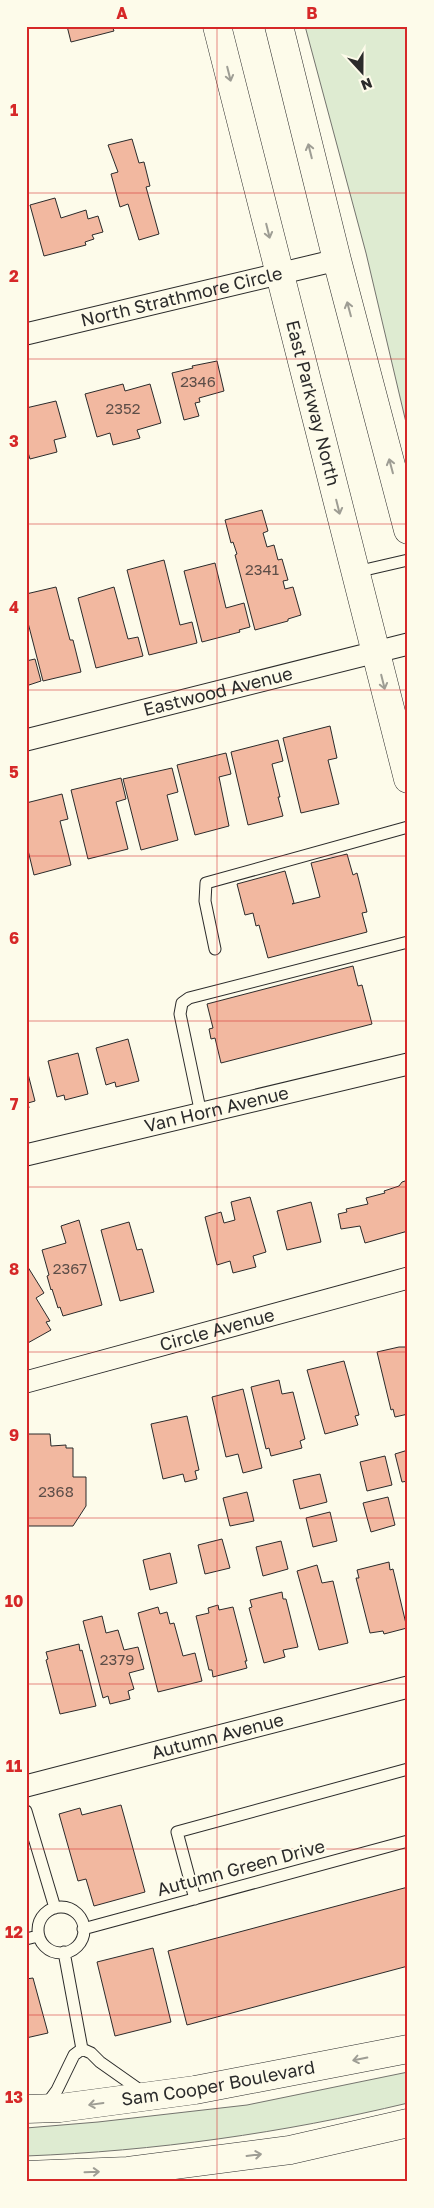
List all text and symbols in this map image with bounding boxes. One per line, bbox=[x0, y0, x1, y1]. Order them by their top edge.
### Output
text: A bbox=[116, 3, 128, 23]
text: B bbox=[306, 3, 318, 23]
north arrow bbox=[336, 48, 386, 98]
one-way arrow bbox=[224, 65, 234, 81]
text: N bbox=[359, 75, 375, 94]
text: 1 bbox=[10, 100, 18, 120]
one-way arrow bbox=[305, 144, 314, 160]
one-way arrow bbox=[263, 223, 273, 239]
street label: North Strathmore Circle bbox=[78, 261, 284, 331]
text: 2 bbox=[9, 266, 19, 286]
one-way arrow bbox=[344, 301, 354, 317]
street label: East Parkway North bbox=[282, 318, 345, 488]
house number: 2346 bbox=[180, 372, 216, 390]
house number: 2352 bbox=[106, 399, 140, 417]
text: 3 bbox=[9, 431, 19, 451]
one-way arrow bbox=[386, 458, 395, 474]
one-way arrow bbox=[334, 499, 343, 515]
house number: 2341 bbox=[245, 560, 279, 578]
text: 4 bbox=[9, 597, 19, 617]
street label: Eastwood Avenue bbox=[141, 661, 295, 720]
one-way arrow bbox=[379, 673, 388, 689]
text: 5 bbox=[9, 762, 19, 782]
text: 6 bbox=[9, 928, 19, 948]
street label: Van Horn Avenue bbox=[142, 1081, 291, 1136]
text: 7 bbox=[10, 1094, 19, 1114]
text: 8 bbox=[9, 1259, 19, 1279]
house number: 2367 bbox=[53, 1259, 87, 1277]
street label: Circle Avenue bbox=[157, 1303, 277, 1355]
text: 9 bbox=[9, 1425, 19, 1445]
house number: 2368 bbox=[38, 1482, 74, 1500]
text: 10 bbox=[5, 1591, 23, 1611]
house number: 2379 bbox=[100, 1650, 134, 1668]
street label: Autumn Avenue bbox=[149, 1708, 286, 1763]
text: 11 bbox=[6, 1756, 22, 1776]
street label: Autumn Green Drive bbox=[154, 1834, 327, 1900]
text: 12 bbox=[5, 1922, 23, 1942]
one-way arrow bbox=[352, 2054, 368, 2064]
street label: Sam Cooper Boulevard bbox=[120, 2055, 317, 2110]
text: 13 bbox=[5, 2087, 23, 2107]
one-way arrow bbox=[89, 2099, 105, 2109]
one-way arrow bbox=[246, 2150, 262, 2160]
one-way arrow bbox=[84, 2168, 100, 2177]

